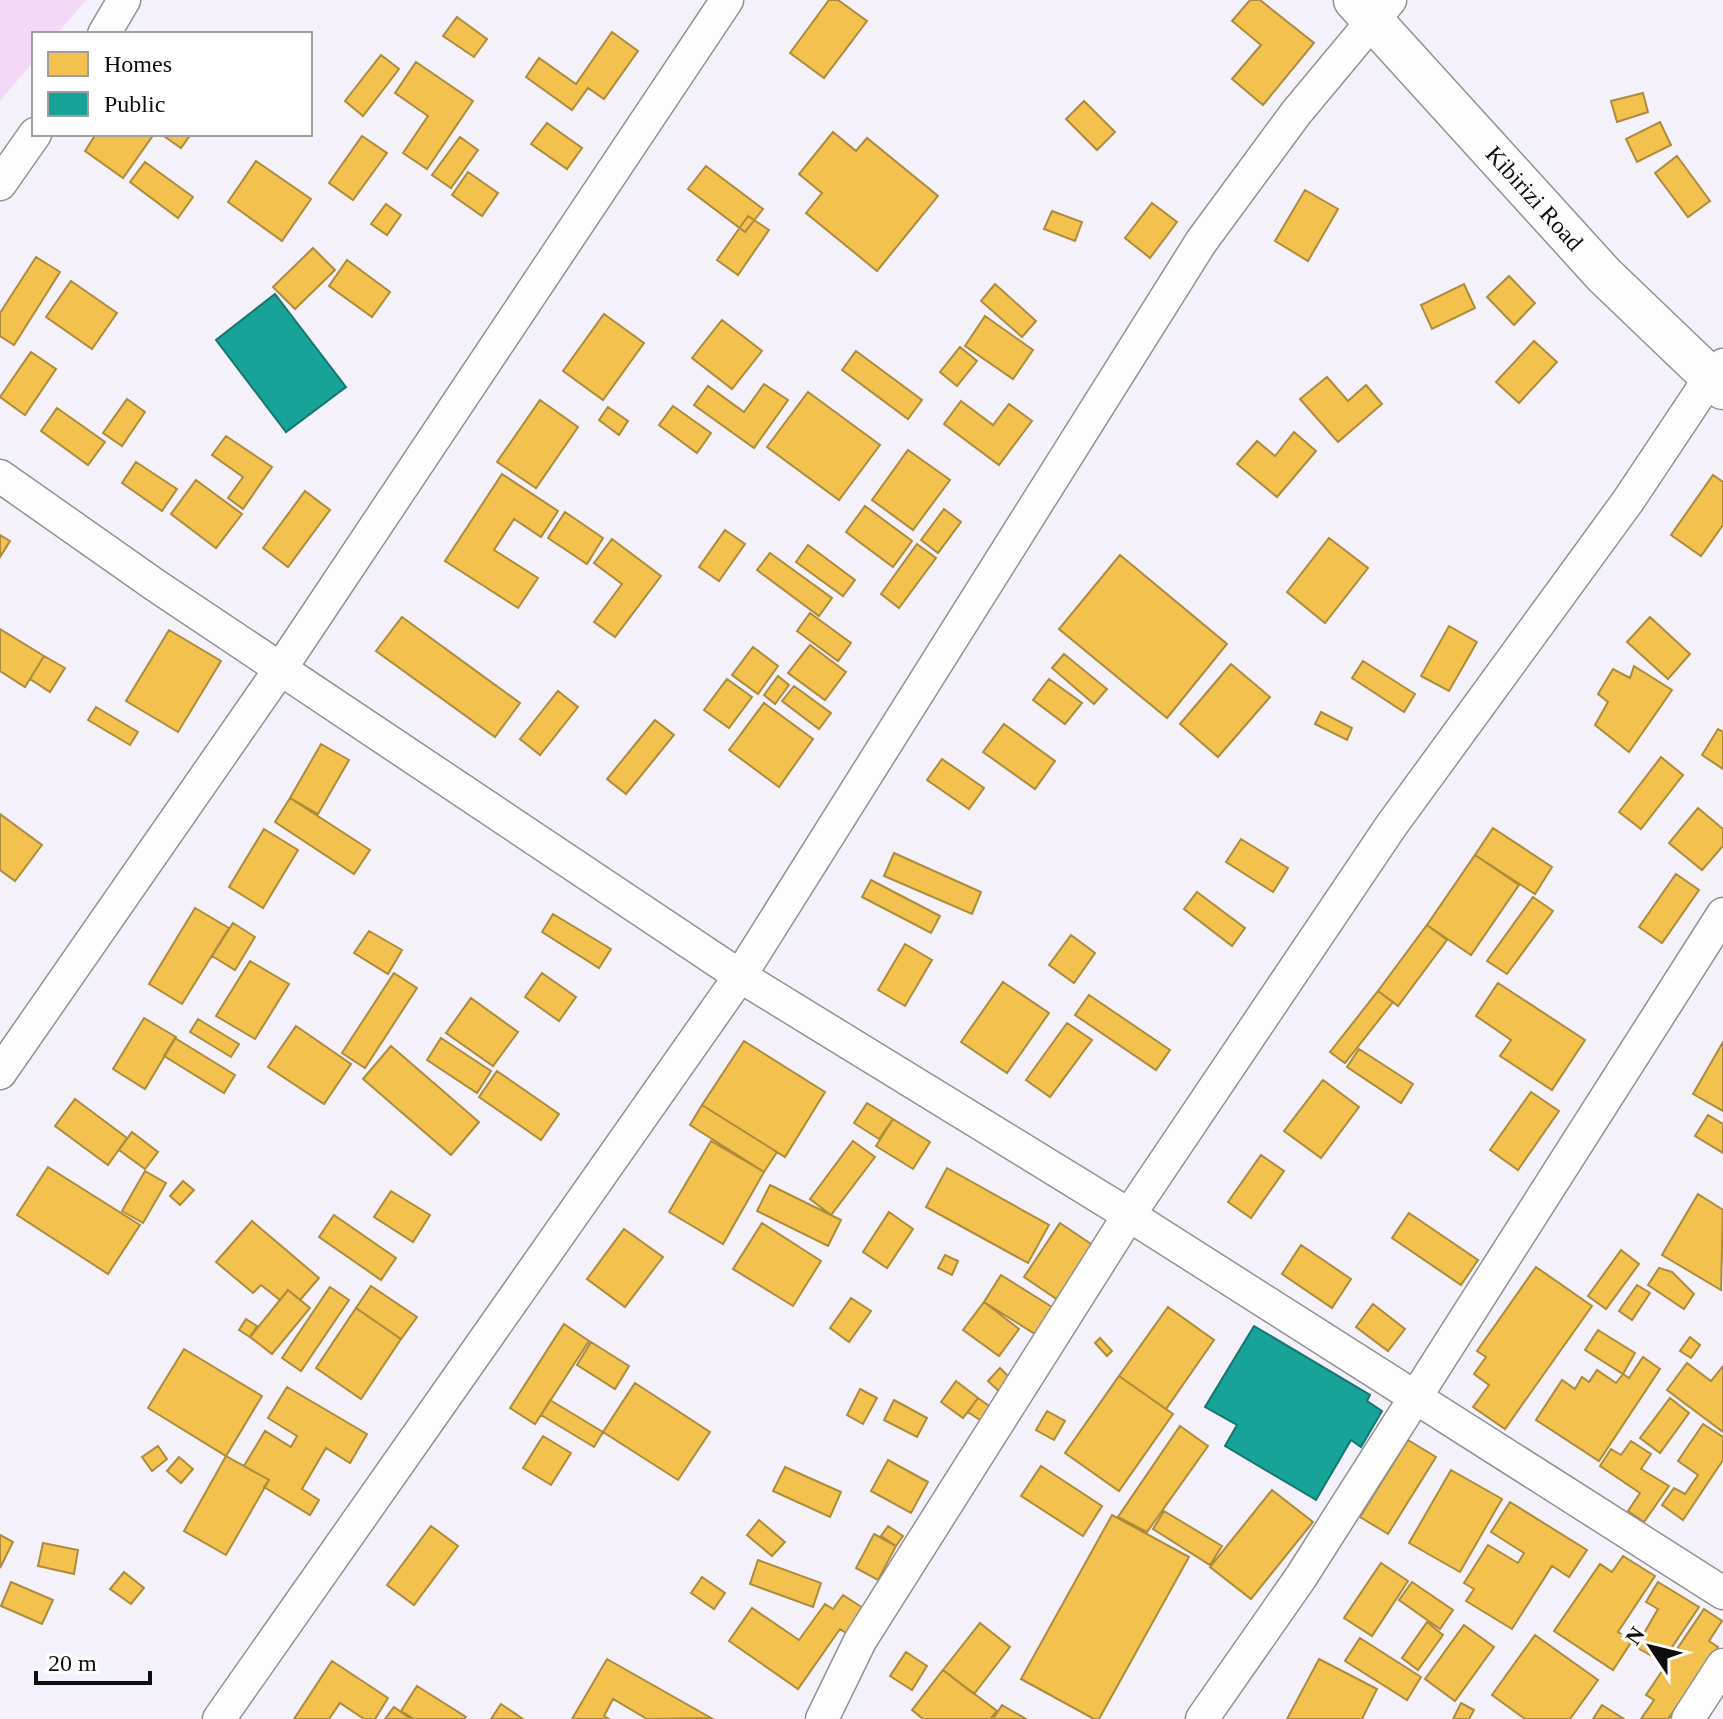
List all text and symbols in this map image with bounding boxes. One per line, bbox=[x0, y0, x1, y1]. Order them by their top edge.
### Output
legend bbox=[32, 32, 312, 136]
text: Homes bbox=[104, 51, 172, 77]
text: Public bbox=[104, 91, 165, 117]
street label: Kibirizi Road bbox=[1480, 141, 1588, 256]
north arrow bbox=[1611, 1607, 1691, 1687]
text: N bbox=[1620, 1622, 1650, 1649]
scale bar bbox=[36, 1635, 150, 1685]
text: 20 m bbox=[48, 1650, 97, 1676]

